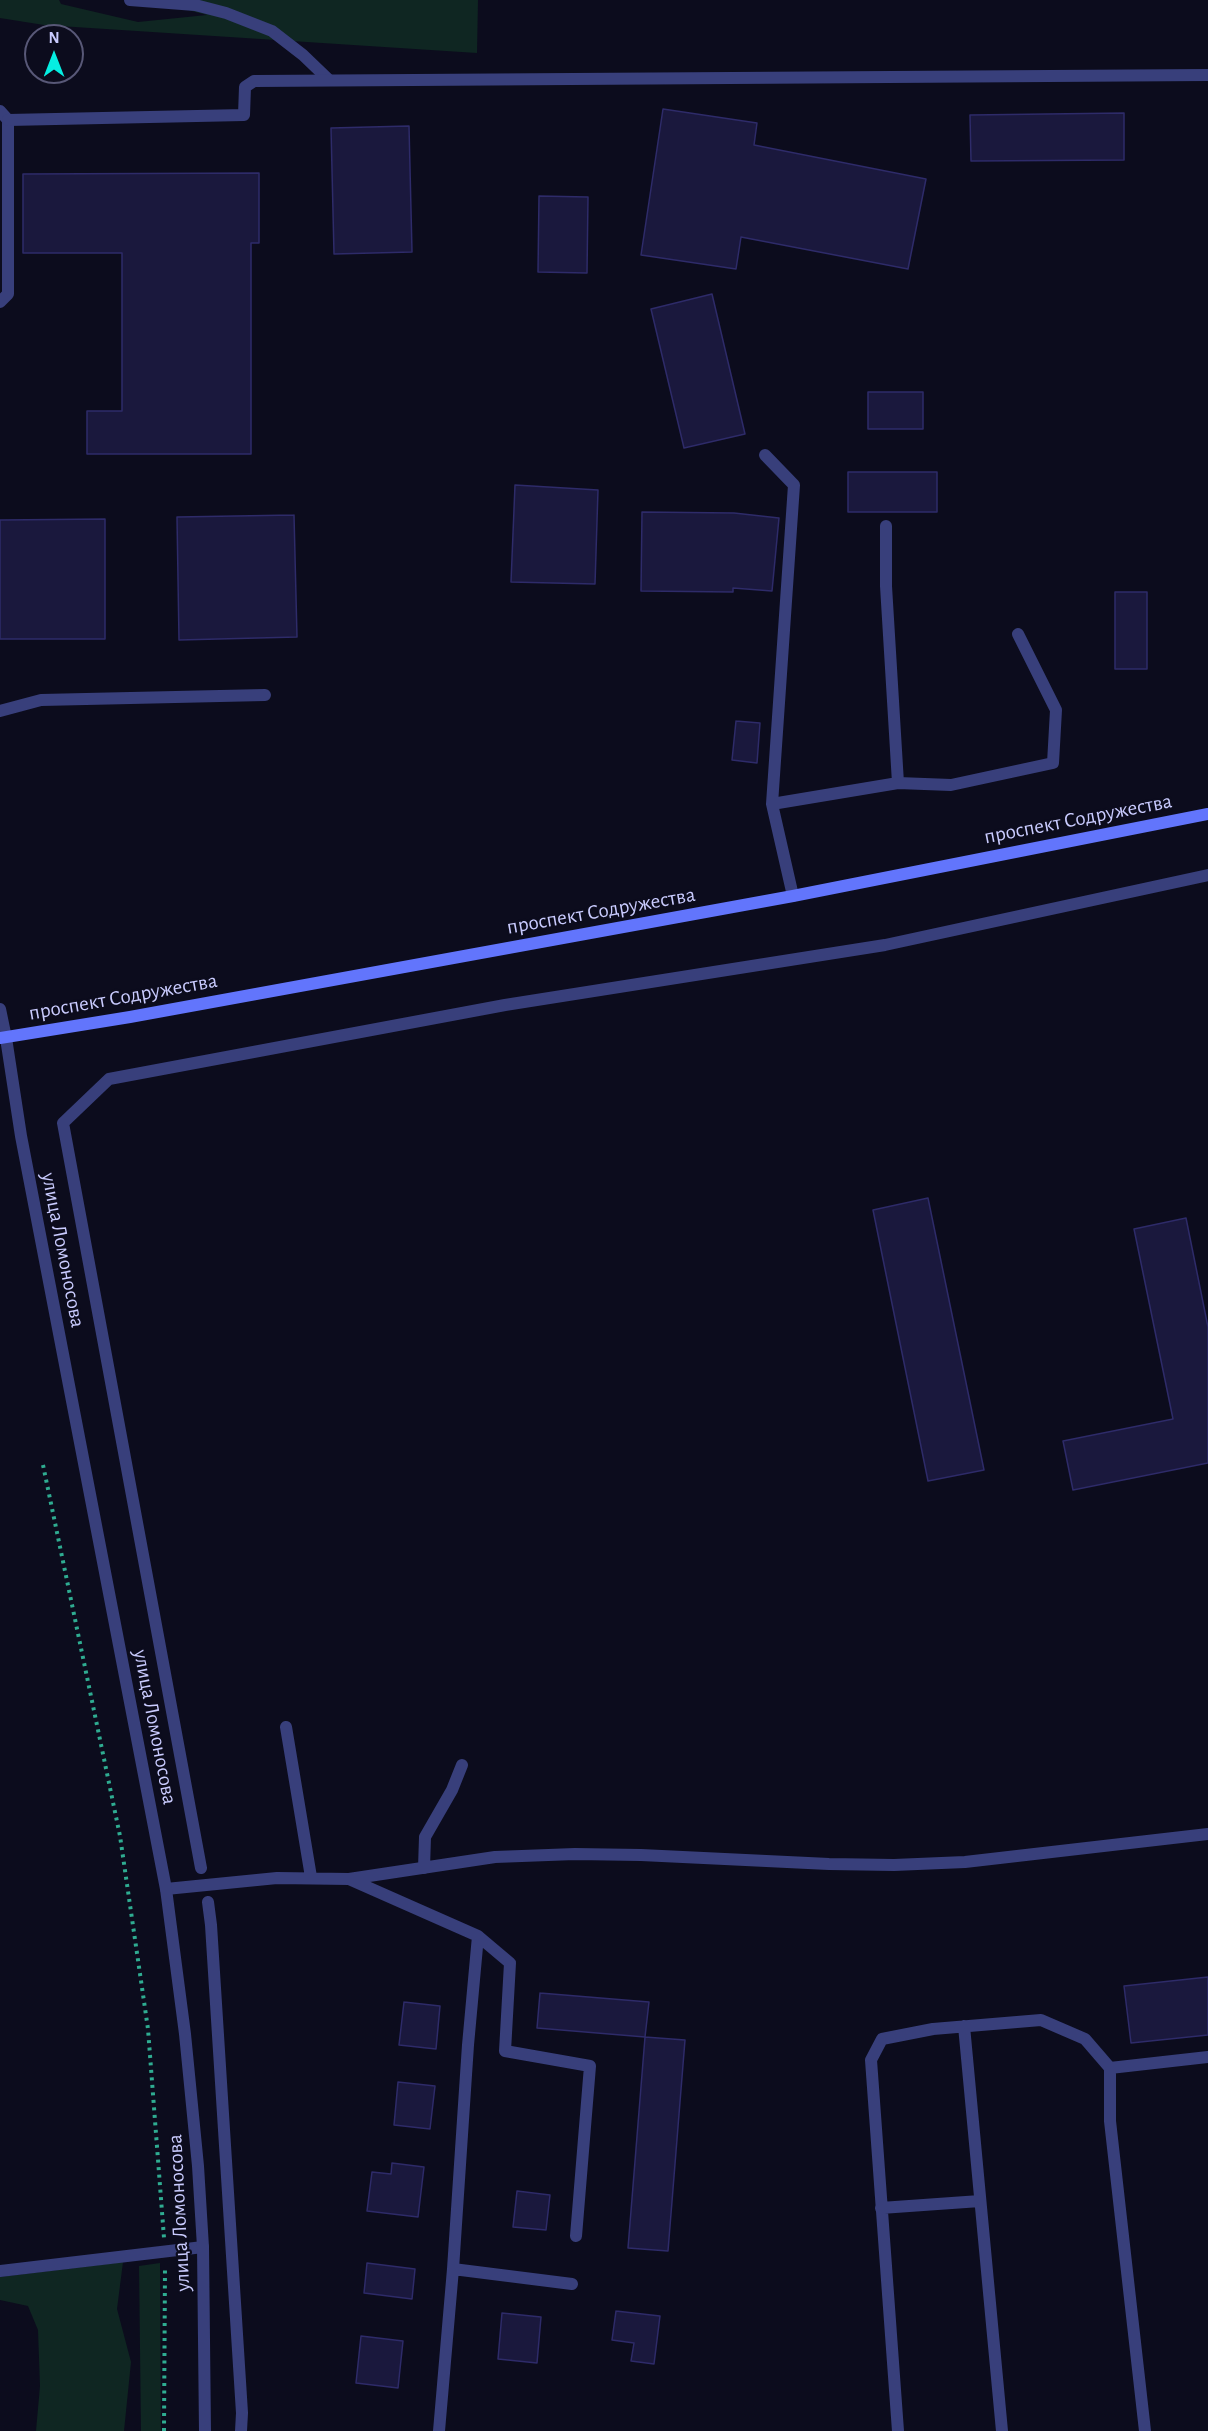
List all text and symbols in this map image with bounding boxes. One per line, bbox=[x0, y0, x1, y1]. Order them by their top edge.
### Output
north arrow bbox=[24, 24, 84, 84]
text: N bbox=[48, 30, 60, 46]
street label: проспект Содружества bbox=[982, 788, 1174, 850]
street label: проспект Содружества bbox=[505, 882, 697, 940]
street label: проспект Содружества bbox=[27, 968, 219, 1026]
street label: улица Ломоносова bbox=[36, 1170, 90, 1330]
street label: улица Ломоносова bbox=[128, 1647, 182, 1807]
street label: улица Ломоносова bbox=[162, 2134, 196, 2292]

